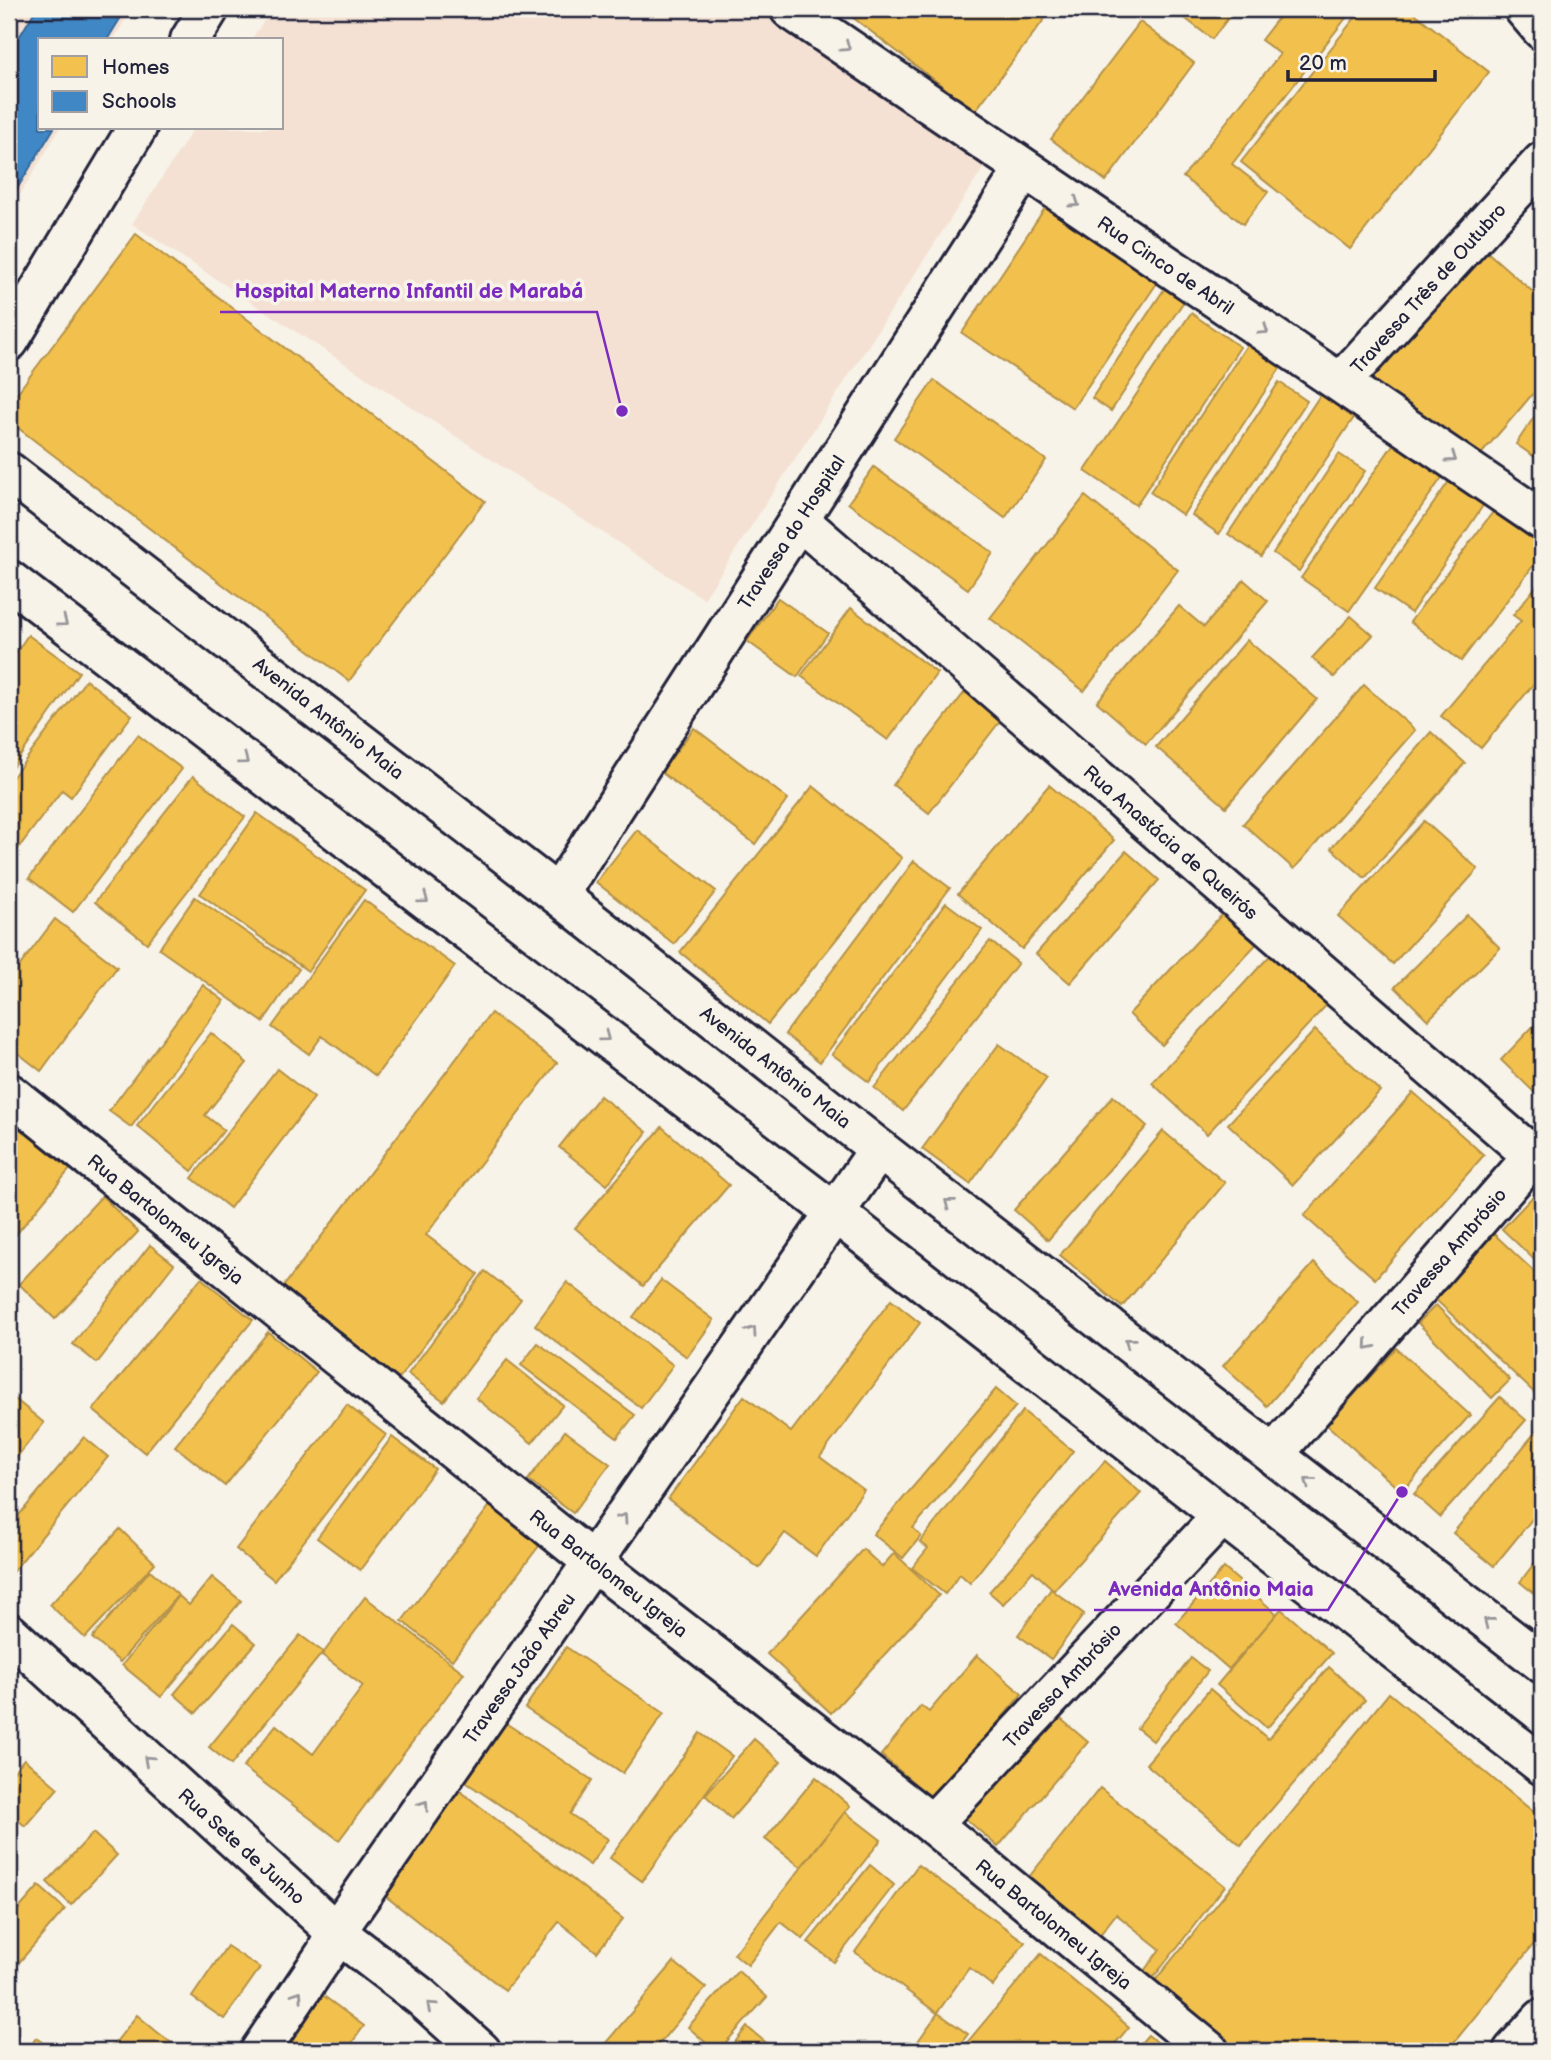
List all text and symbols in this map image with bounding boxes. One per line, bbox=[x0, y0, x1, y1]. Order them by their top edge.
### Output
legend bbox=[38, 38, 284, 130]
scale bar bbox=[1288, 38, 1436, 82]
one-way arrow bbox=[838, 39, 851, 51]
text: 20 m bbox=[1299, 51, 1347, 76]
text: Homes bbox=[102, 55, 170, 80]
text: Schools bbox=[102, 89, 176, 114]
one-way arrow bbox=[1067, 195, 1080, 208]
street label: Travessa Três de Outubro bbox=[1346, 199, 1512, 379]
street label: Rua Cinco de Abril bbox=[1092, 212, 1238, 320]
callout: Hospital Materno Infantil de Marabá bbox=[220, 270, 597, 312]
text: Hospital Materno Infantil de Marabá bbox=[235, 279, 583, 304]
one-way arrow bbox=[1256, 322, 1269, 335]
one-way arrow bbox=[1444, 450, 1457, 462]
street label: Travessa do Hospital bbox=[734, 451, 851, 614]
one-way arrow bbox=[55, 613, 68, 626]
street label: Avenida Antônio Maia bbox=[248, 653, 408, 785]
one-way arrow bbox=[236, 752, 248, 765]
street label: Rua Anastácia de Queirós bbox=[1078, 761, 1262, 925]
one-way arrow bbox=[416, 890, 429, 903]
street label: Avenida Antônio Maia bbox=[695, 1002, 855, 1134]
one-way arrow bbox=[597, 1028, 609, 1041]
street label: Rua Bartolomeu Igreja bbox=[82, 1150, 248, 1290]
street label: Travessa Ambrósio bbox=[1388, 1184, 1512, 1322]
one-way arrow bbox=[945, 1199, 957, 1212]
one-way arrow bbox=[744, 1325, 757, 1338]
one-way arrow bbox=[1365, 1337, 1377, 1350]
one-way arrow bbox=[1124, 1338, 1137, 1351]
one-way arrow bbox=[1304, 1478, 1317, 1490]
street label: Rua Bartolomeu Igreja bbox=[524, 1505, 692, 1643]
one-way arrow bbox=[615, 1513, 627, 1526]
callout: Avenida Antônio Maia bbox=[1094, 1568, 1328, 1610]
text: Avenida Antônio Maia bbox=[1107, 1577, 1314, 1602]
street label: Travessa João Abreu bbox=[459, 1589, 581, 1749]
one-way arrow bbox=[1484, 1617, 1496, 1630]
street label: Travessa Ambrósio bbox=[999, 1619, 1127, 1753]
one-way arrow bbox=[143, 1756, 156, 1769]
street label: Rua Sete de Junho bbox=[173, 1784, 309, 1910]
one-way arrow bbox=[416, 1800, 428, 1813]
street label: Rua Bartolomeu Igreja bbox=[970, 1855, 1136, 1995]
one-way arrow bbox=[290, 1989, 303, 2002]
one-way arrow bbox=[426, 2002, 439, 2014]

